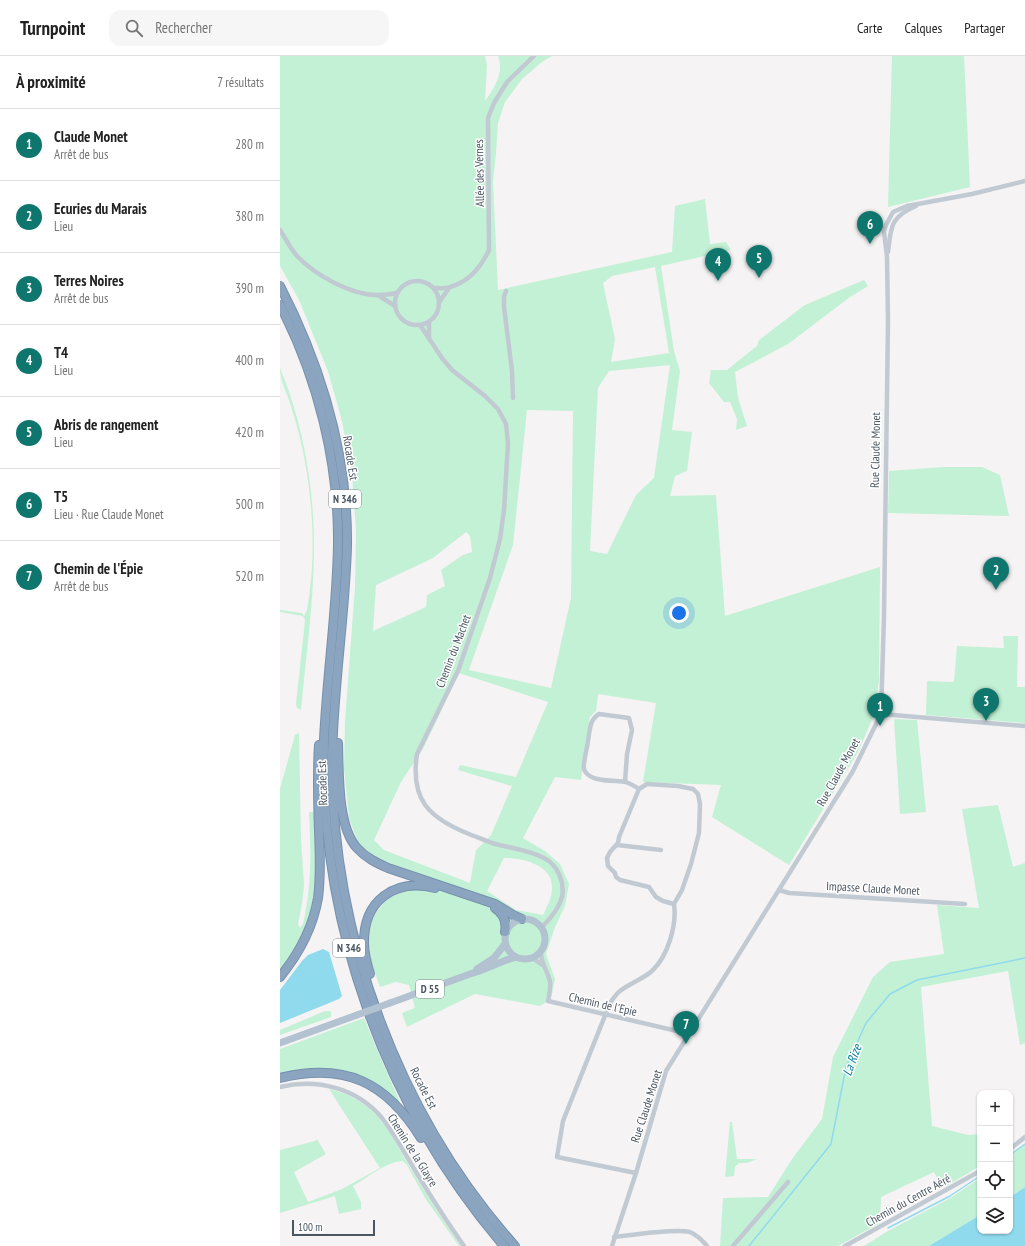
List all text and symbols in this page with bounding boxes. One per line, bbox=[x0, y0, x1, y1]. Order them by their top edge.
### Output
search box bbox=[109, 10, 389, 46]
text: Turnpoint bbox=[20, 16, 85, 40]
icon: search bbox=[123, 17, 145, 39]
text: Rechercher bbox=[155, 18, 212, 37]
text: Carte bbox=[857, 19, 882, 37]
text: Calques bbox=[904, 19, 942, 37]
text: Partager bbox=[964, 19, 1005, 37]
text: À proximité bbox=[16, 71, 86, 93]
text: 7 résultats bbox=[217, 74, 264, 91]
text: Claude Monet bbox=[54, 127, 128, 146]
text: 1 bbox=[26, 136, 32, 153]
text: 280 m bbox=[235, 136, 264, 153]
street label: Allée des Vernes bbox=[471, 139, 487, 207]
text: Arrêt de bus bbox=[54, 146, 108, 163]
text: Ecuries du Marais bbox=[54, 199, 147, 218]
text: 2 bbox=[26, 208, 32, 225]
text: 380 m bbox=[235, 208, 264, 225]
pin: 6 bbox=[857, 211, 883, 244]
text: Lieu bbox=[54, 218, 73, 235]
pin: 5 bbox=[746, 245, 772, 278]
pin: 4 bbox=[705, 248, 731, 281]
text: Terres Noires bbox=[54, 271, 124, 290]
text: 3 bbox=[26, 280, 32, 297]
text: 390 m bbox=[235, 280, 264, 297]
text: Arrêt de bus bbox=[54, 290, 108, 307]
text: T4 bbox=[54, 343, 68, 362]
text: 4 bbox=[26, 352, 32, 369]
text: 400 m bbox=[235, 352, 264, 369]
text: Lieu bbox=[54, 362, 73, 379]
street label: Rue Claude Monet bbox=[867, 411, 883, 488]
text: Abris de rangement bbox=[54, 415, 158, 434]
text: 5 bbox=[26, 424, 32, 441]
text: 420 m bbox=[235, 424, 264, 441]
text: Lieu bbox=[54, 434, 73, 451]
street label: Rocade Est bbox=[340, 435, 362, 482]
text: T5 bbox=[54, 487, 68, 506]
road number: N 346 bbox=[329, 490, 361, 508]
text: 6 bbox=[26, 496, 32, 513]
text: 500 m bbox=[235, 496, 264, 513]
text: Lieu · Rue Claude Monet bbox=[54, 506, 164, 523]
pin: 2 bbox=[983, 557, 1009, 590]
text: Chemin de l'Épie bbox=[54, 559, 143, 578]
text: 7 bbox=[26, 568, 32, 585]
text: 520 m bbox=[235, 568, 264, 585]
text: Arrêt de bus bbox=[54, 578, 108, 595]
your location bbox=[669, 603, 689, 623]
street label: Chemin du Machet bbox=[432, 612, 474, 690]
pin: 3 bbox=[973, 688, 999, 721]
pin: 1 bbox=[867, 693, 893, 726]
street label: Rue Claude Monet bbox=[813, 735, 863, 809]
street label: Rocade Est bbox=[314, 760, 330, 806]
street label: Impasse Claude Monet bbox=[826, 878, 921, 898]
road number: N 346 bbox=[333, 939, 365, 957]
road number: D 55 bbox=[416, 980, 444, 998]
street label: Chemin de l'Epie bbox=[567, 989, 639, 1019]
pin: 7 bbox=[673, 1011, 699, 1044]
water label: La Rize bbox=[839, 1040, 866, 1078]
street label: Rocade Est bbox=[407, 1065, 441, 1112]
street label: Rue Claude Monet bbox=[627, 1067, 665, 1144]
map controls bbox=[977, 1090, 1013, 1234]
button: + bbox=[977, 1090, 1013, 1126]
street label: Chemin de la Glayre bbox=[385, 1111, 441, 1189]
button: − bbox=[977, 1126, 1013, 1162]
button: locate bbox=[977, 1162, 1013, 1198]
street label: Chemin du Centre Aéré bbox=[863, 1170, 953, 1230]
button: layers bbox=[977, 1198, 1013, 1234]
scale bar bbox=[292, 1218, 375, 1237]
text: 100 m bbox=[298, 1220, 322, 1234]

